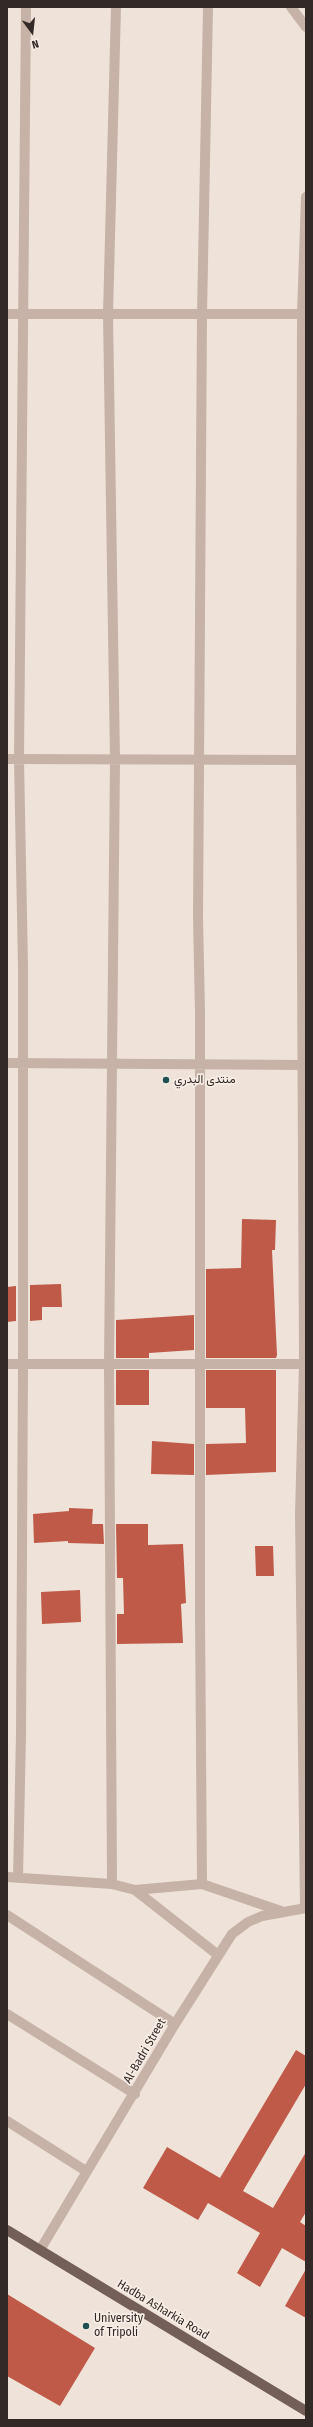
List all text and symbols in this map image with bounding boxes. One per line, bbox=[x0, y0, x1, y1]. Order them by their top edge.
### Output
north arrow bbox=[12, 12, 52, 52]
text: N bbox=[30, 37, 40, 51]
place label: منتدى البدري bbox=[174, 1073, 236, 1087]
marker: منتدى البدري bbox=[161, 1075, 171, 1085]
street label: Al-Badri Street bbox=[121, 2016, 169, 2086]
street label: Hadba Asharkia Road bbox=[114, 2277, 212, 2343]
place label: University of Tripoli bbox=[94, 2312, 143, 2340]
marker: University of Tripoli bbox=[81, 2321, 91, 2331]

